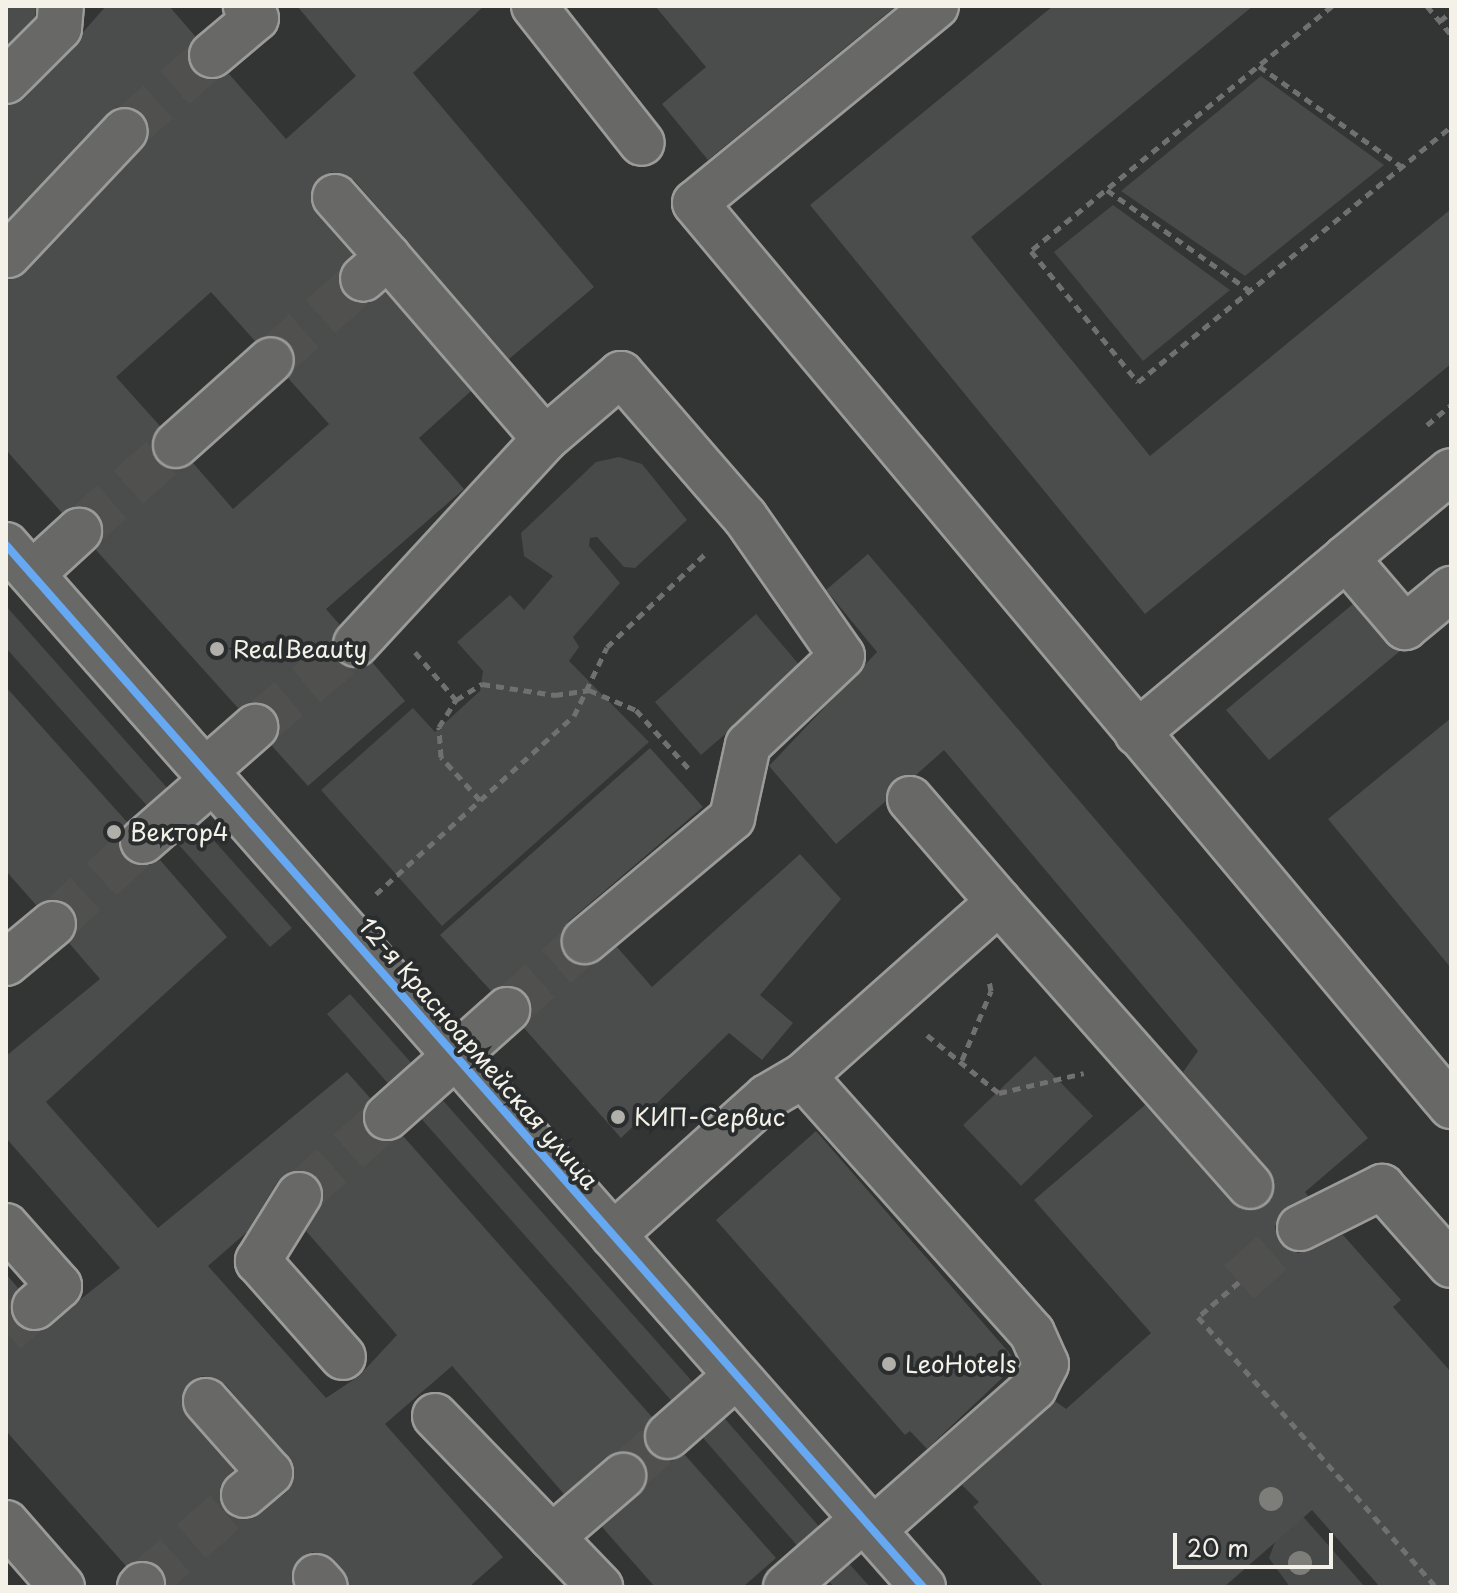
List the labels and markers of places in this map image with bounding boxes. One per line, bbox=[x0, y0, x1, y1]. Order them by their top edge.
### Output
place label: RealBeauty bbox=[233, 635, 367, 663]
marker: RealBeauty bbox=[208, 640, 226, 658]
place label: Вектор4 bbox=[130, 818, 229, 846]
marker: Вектор4 bbox=[105, 823, 123, 841]
place label: КИП-Сервис bbox=[634, 1103, 785, 1131]
marker: КИП-Сервис bbox=[609, 1108, 627, 1126]
place label: LeoHotels bbox=[905, 1350, 1016, 1378]
marker: LeoHotels bbox=[880, 1355, 898, 1373]

